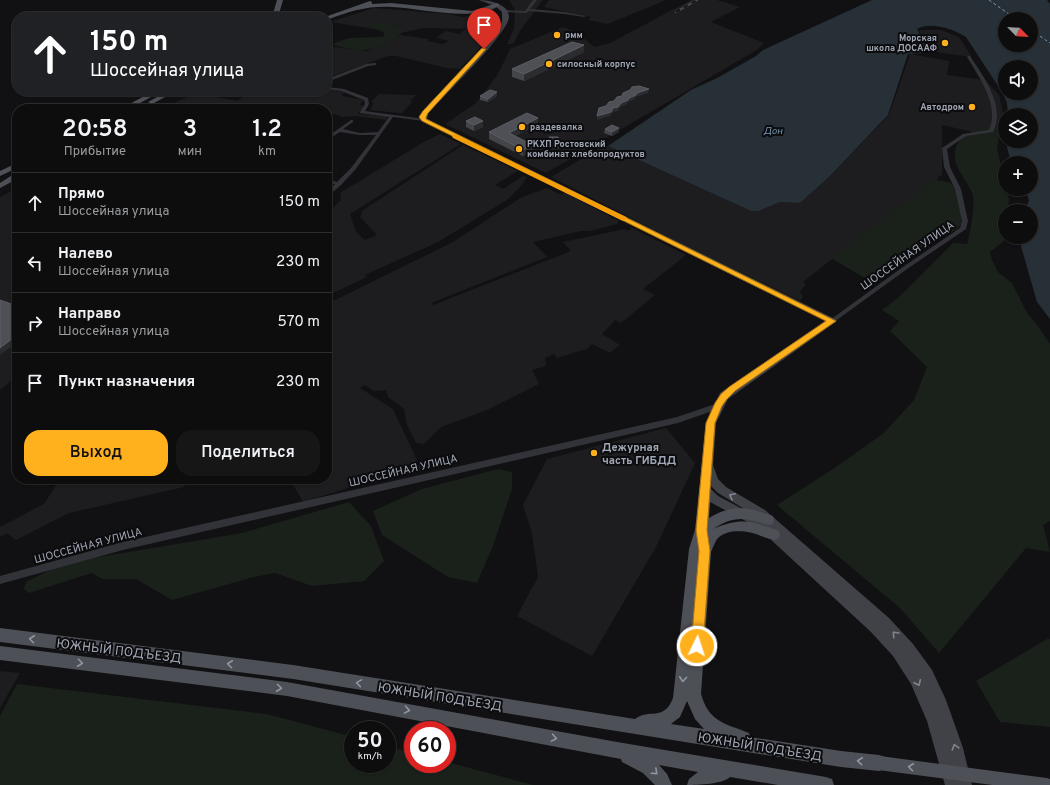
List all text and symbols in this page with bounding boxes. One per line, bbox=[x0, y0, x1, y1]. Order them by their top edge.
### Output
pin bbox=[467, 8, 501, 49]
north arrow bbox=[998, 12, 1038, 52]
map controls bbox=[998, 12, 1038, 244]
icon: arrive bbox=[473, 14, 495, 36]
text: 150 m bbox=[90, 25, 168, 61]
icon: ahead bbox=[24, 28, 76, 80]
marker: рмм bbox=[552, 30, 562, 40]
place label: рмм bbox=[565, 30, 583, 41]
place label: Морская школа ДОСААФ bbox=[866, 33, 937, 54]
marker: Морская школа ДОСААФ bbox=[940, 38, 950, 48]
marker: силосный корпус bbox=[544, 59, 554, 69]
place label: силосный корпус bbox=[557, 59, 636, 70]
text: Шоссейная улица bbox=[90, 60, 244, 83]
button: sound bbox=[998, 60, 1038, 100]
place label: Автодром bbox=[920, 102, 964, 113]
marker: Автодром bbox=[967, 102, 977, 112]
button: layers bbox=[998, 108, 1038, 148]
text: 20:58 bbox=[62, 115, 128, 145]
text: 3 bbox=[183, 115, 197, 145]
text: 1.2 bbox=[252, 115, 282, 145]
marker: раздевалка bbox=[517, 122, 527, 132]
place label: раздевалка bbox=[530, 122, 583, 133]
water label: Дон bbox=[763, 125, 783, 138]
place label: РКХП Ростовский комбинат хлебопродуктов bbox=[527, 139, 645, 160]
text: Прибытие bbox=[64, 144, 126, 160]
text: мин bbox=[178, 144, 202, 160]
text: km bbox=[258, 144, 276, 160]
marker: РКХП Ростовский комбинат хлебопродуктов bbox=[514, 144, 524, 154]
button: + bbox=[998, 156, 1038, 196]
text: Прямо bbox=[58, 185, 105, 204]
icon: ahead bbox=[24, 192, 46, 214]
text: 150 m bbox=[279, 193, 320, 212]
text: Шоссейная улица bbox=[58, 204, 169, 220]
button: − bbox=[998, 204, 1038, 244]
street label: ШОССЕЙНАЯ УЛИЦА bbox=[857, 217, 957, 293]
text: Налево bbox=[58, 245, 113, 264]
icon: left bbox=[24, 252, 46, 274]
text: 230 m bbox=[276, 253, 320, 272]
text: Шоссейная улица bbox=[58, 264, 169, 280]
text: Направо bbox=[58, 305, 121, 324]
icon: right bbox=[24, 312, 46, 334]
text: 570 m bbox=[278, 313, 320, 332]
text: Шоссейная улица bbox=[58, 324, 169, 340]
icon: arrive bbox=[24, 372, 46, 394]
text: Пункт назначения bbox=[58, 373, 195, 392]
text: 230 m bbox=[276, 373, 320, 392]
button: Выход bbox=[24, 430, 168, 476]
button: Поделиться bbox=[176, 430, 320, 476]
place label: Дежурная часть ГИБДД bbox=[602, 441, 677, 468]
marker: Дежурная часть ГИБДД bbox=[589, 448, 599, 458]
street label: ШОССЕЙНАЯ УЛИЦА bbox=[347, 451, 459, 490]
one-way arrow bbox=[729, 493, 736, 501]
street label: ШОССЕЙНАЯ УЛИЦА bbox=[32, 524, 144, 567]
position arrow bbox=[676, 625, 718, 667]
one-way arrow bbox=[892, 631, 900, 639]
street label: ЮЖНЫЙ ПОДЪЕЗД bbox=[55, 634, 182, 668]
one-way arrow bbox=[29, 635, 35, 644]
one-way arrow bbox=[77, 658, 83, 667]
one-way arrow bbox=[227, 660, 233, 669]
one-way arrow bbox=[679, 676, 688, 682]
street label: ЮЖНЫЙ ПОДЪЕЗД bbox=[376, 678, 503, 716]
one-way arrow bbox=[356, 679, 362, 688]
one-way arrow bbox=[913, 679, 921, 686]
one-way arrow bbox=[276, 683, 282, 692]
one-way arrow bbox=[404, 705, 410, 714]
speed limit sign: 60 bbox=[404, 721, 456, 773]
street label: ЮЖНЫЙ ПОДЪЕЗД bbox=[696, 728, 823, 766]
text: 50 bbox=[357, 729, 383, 755]
one-way arrow bbox=[551, 734, 557, 742]
one-way arrow bbox=[951, 744, 960, 751]
text: km/h bbox=[358, 750, 382, 763]
one-way arrow bbox=[857, 757, 863, 766]
one-way arrow bbox=[908, 763, 914, 772]
one-way arrow bbox=[650, 768, 658, 775]

